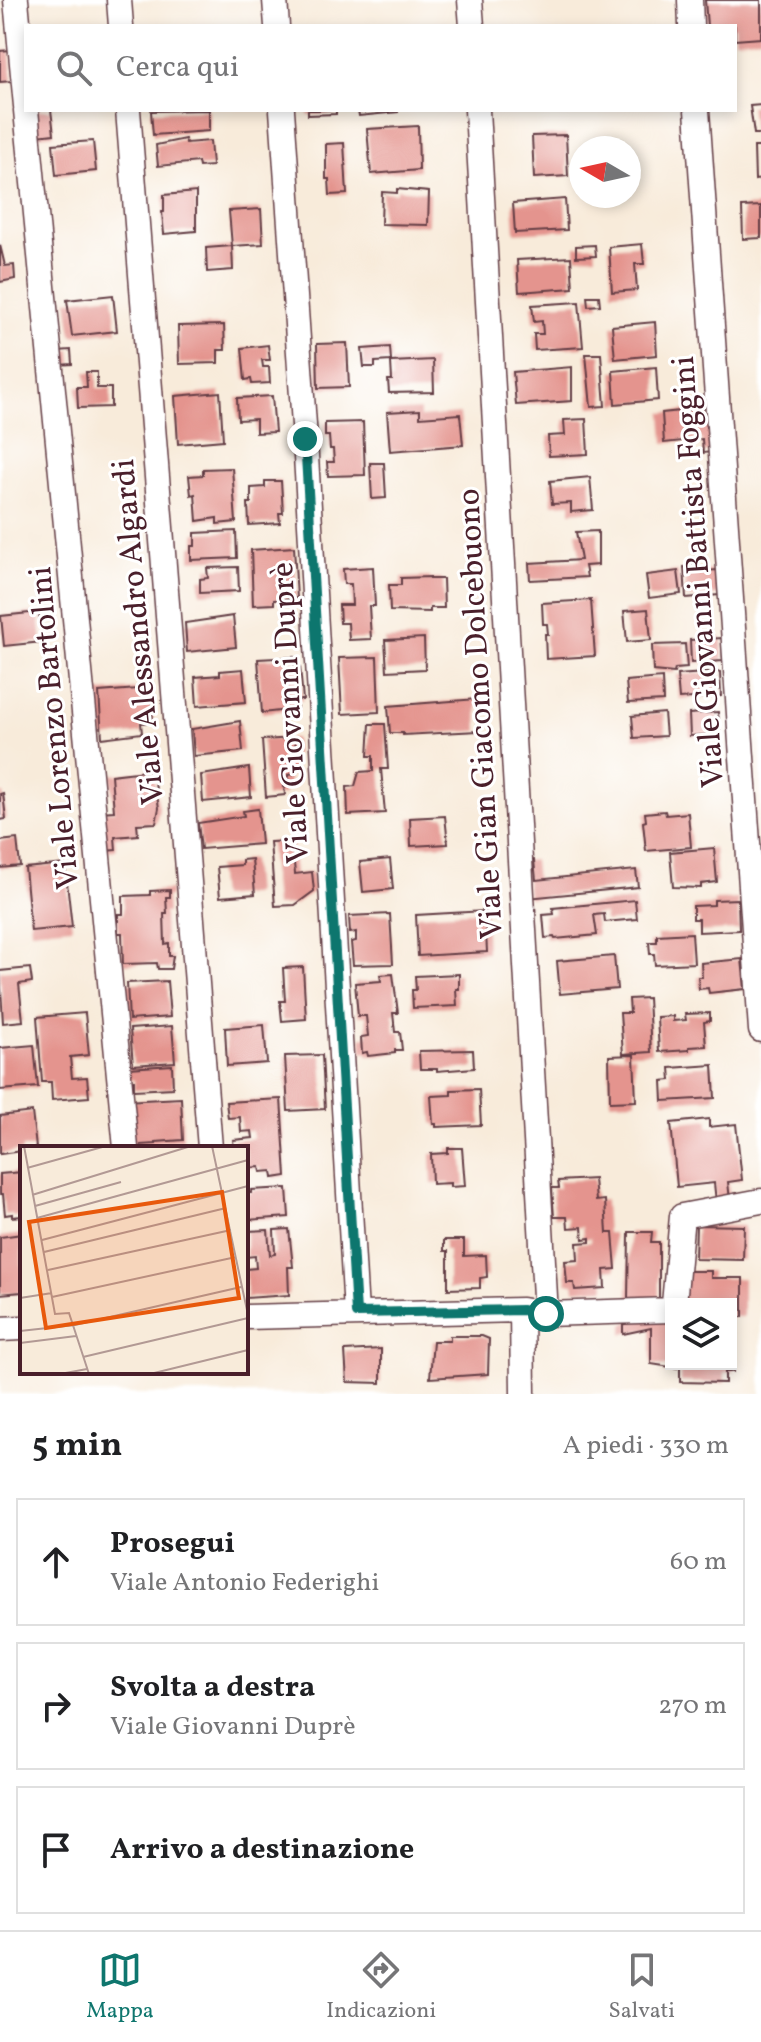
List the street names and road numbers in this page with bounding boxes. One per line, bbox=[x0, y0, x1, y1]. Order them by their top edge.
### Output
street label: Viale Giovanni Battista Foggini bbox=[663, 354, 737, 789]
street label: Viale Alessandro Algardi bbox=[103, 457, 177, 807]
street label: Viale Gian Giacomo Dolcebuono bbox=[448, 487, 516, 940]
street label: Viale Giovanni Duprè bbox=[262, 561, 322, 865]
street label: Viale Lorenzo Bartolini bbox=[20, 564, 92, 891]

